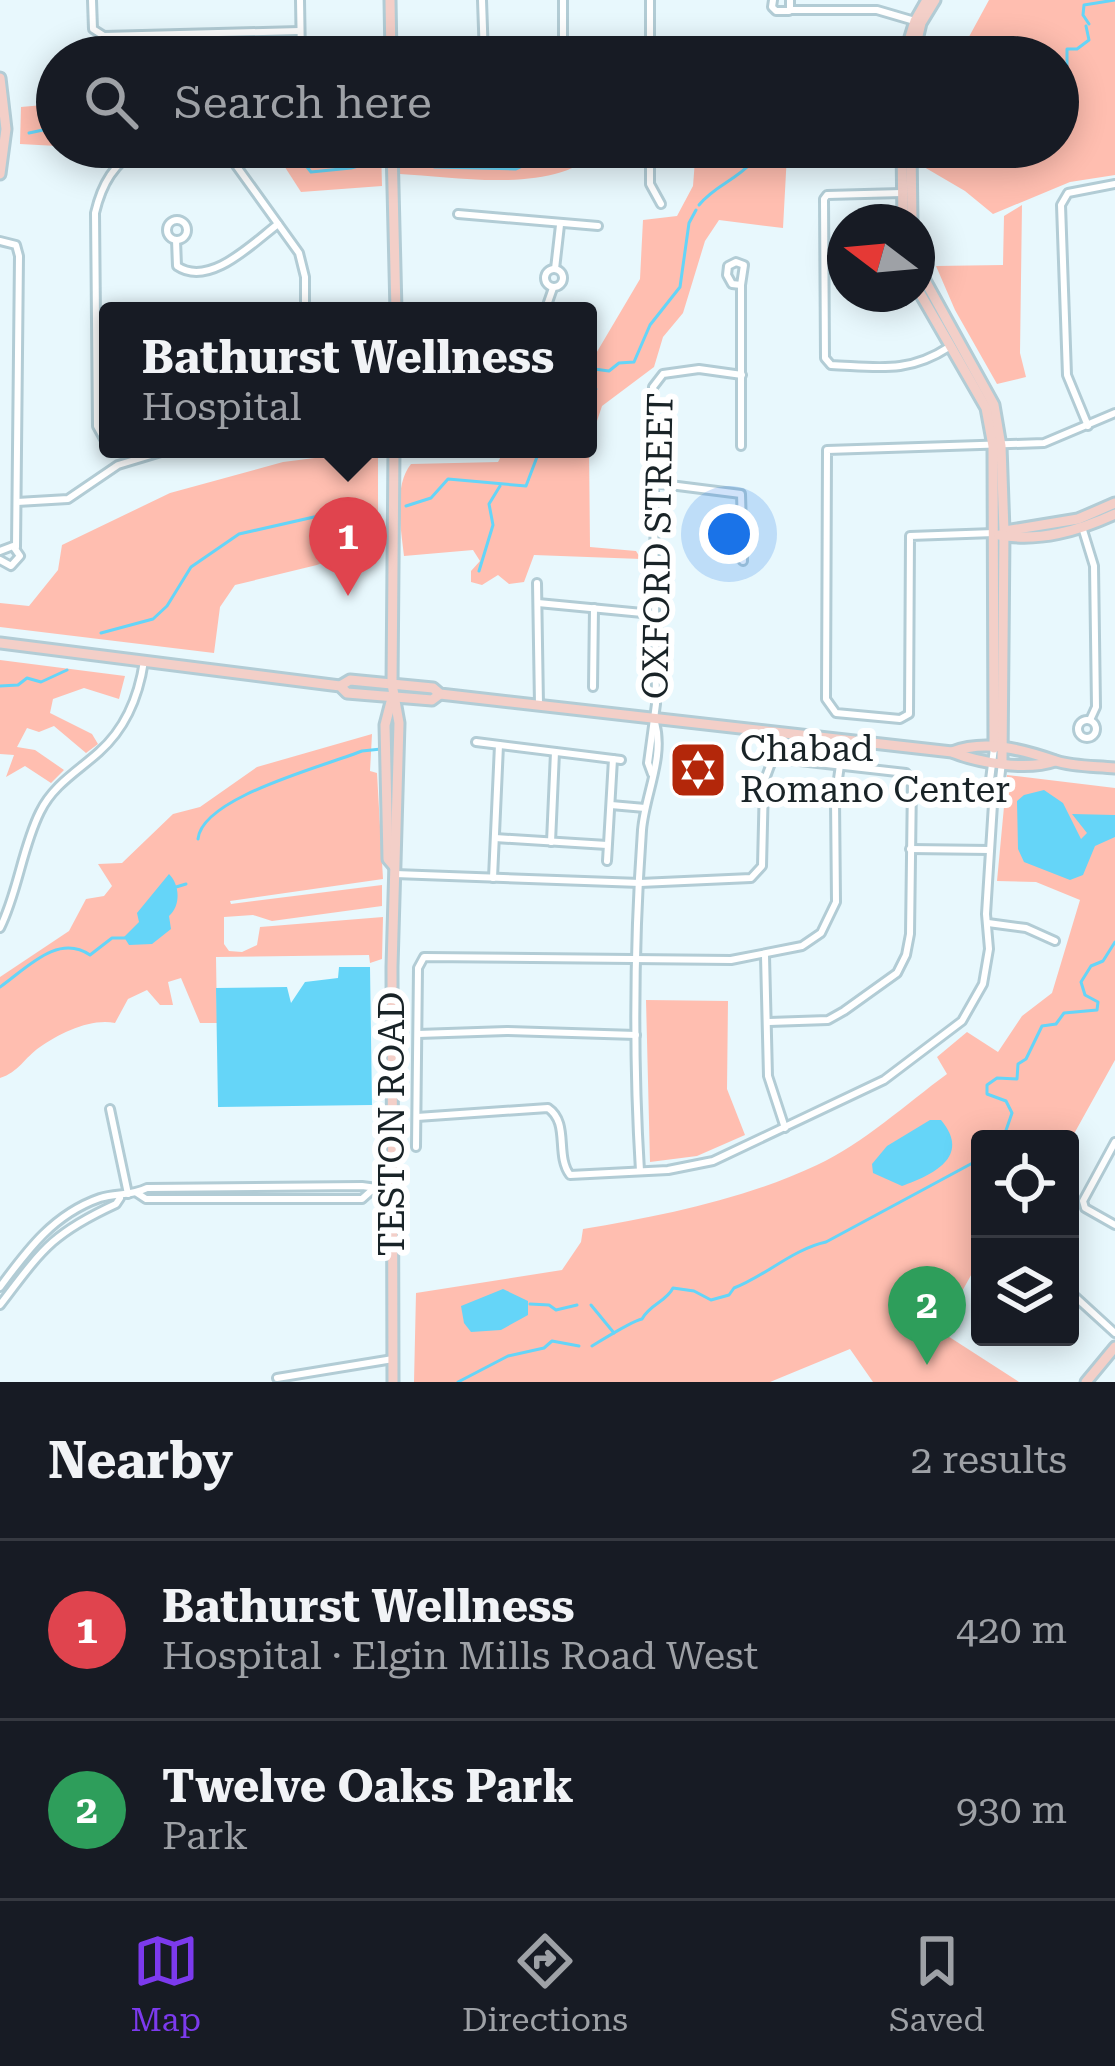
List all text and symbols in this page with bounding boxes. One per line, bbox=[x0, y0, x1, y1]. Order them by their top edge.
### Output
search box bbox=[36, 36, 1079, 168]
icon: search bbox=[78, 69, 144, 135]
text: Search here bbox=[174, 76, 432, 129]
north arrow bbox=[827, 204, 935, 312]
popup bbox=[99, 302, 597, 458]
text: Bathurst Wellness bbox=[142, 331, 554, 384]
text: Hospital bbox=[142, 384, 302, 430]
street label: OXFORD STREET bbox=[634, 392, 682, 700]
pin: 1 bbox=[309, 497, 387, 596]
your location bbox=[699, 504, 759, 564]
place label: Chabad Romano Center bbox=[740, 728, 1010, 811]
synagogue icon: Chabad Romano Center bbox=[667, 739, 729, 801]
street label: TESTON ROAD bbox=[371, 992, 413, 1256]
map controls bbox=[971, 1130, 1079, 1346]
button: locate bbox=[971, 1130, 1079, 1238]
button: layers bbox=[971, 1238, 1079, 1346]
pin: 2 bbox=[888, 1266, 966, 1365]
text: Nearby bbox=[48, 1431, 233, 1490]
text: 2 results bbox=[910, 1437, 1067, 1483]
text: Bathurst Wellness bbox=[162, 1580, 574, 1633]
text: 1 bbox=[76, 1607, 98, 1653]
text: 420 m bbox=[956, 1607, 1067, 1653]
text: Hospital · Elgin Mills Road West bbox=[162, 1633, 758, 1679]
text: Twelve Oaks Park bbox=[162, 1760, 573, 1813]
text: 2 bbox=[76, 1787, 98, 1833]
text: 930 m bbox=[956, 1787, 1067, 1833]
text: Park bbox=[162, 1813, 248, 1859]
tab: Map bbox=[130, 1928, 201, 2039]
tab: Directions bbox=[462, 1928, 628, 2039]
tab: Saved bbox=[889, 1928, 985, 2039]

